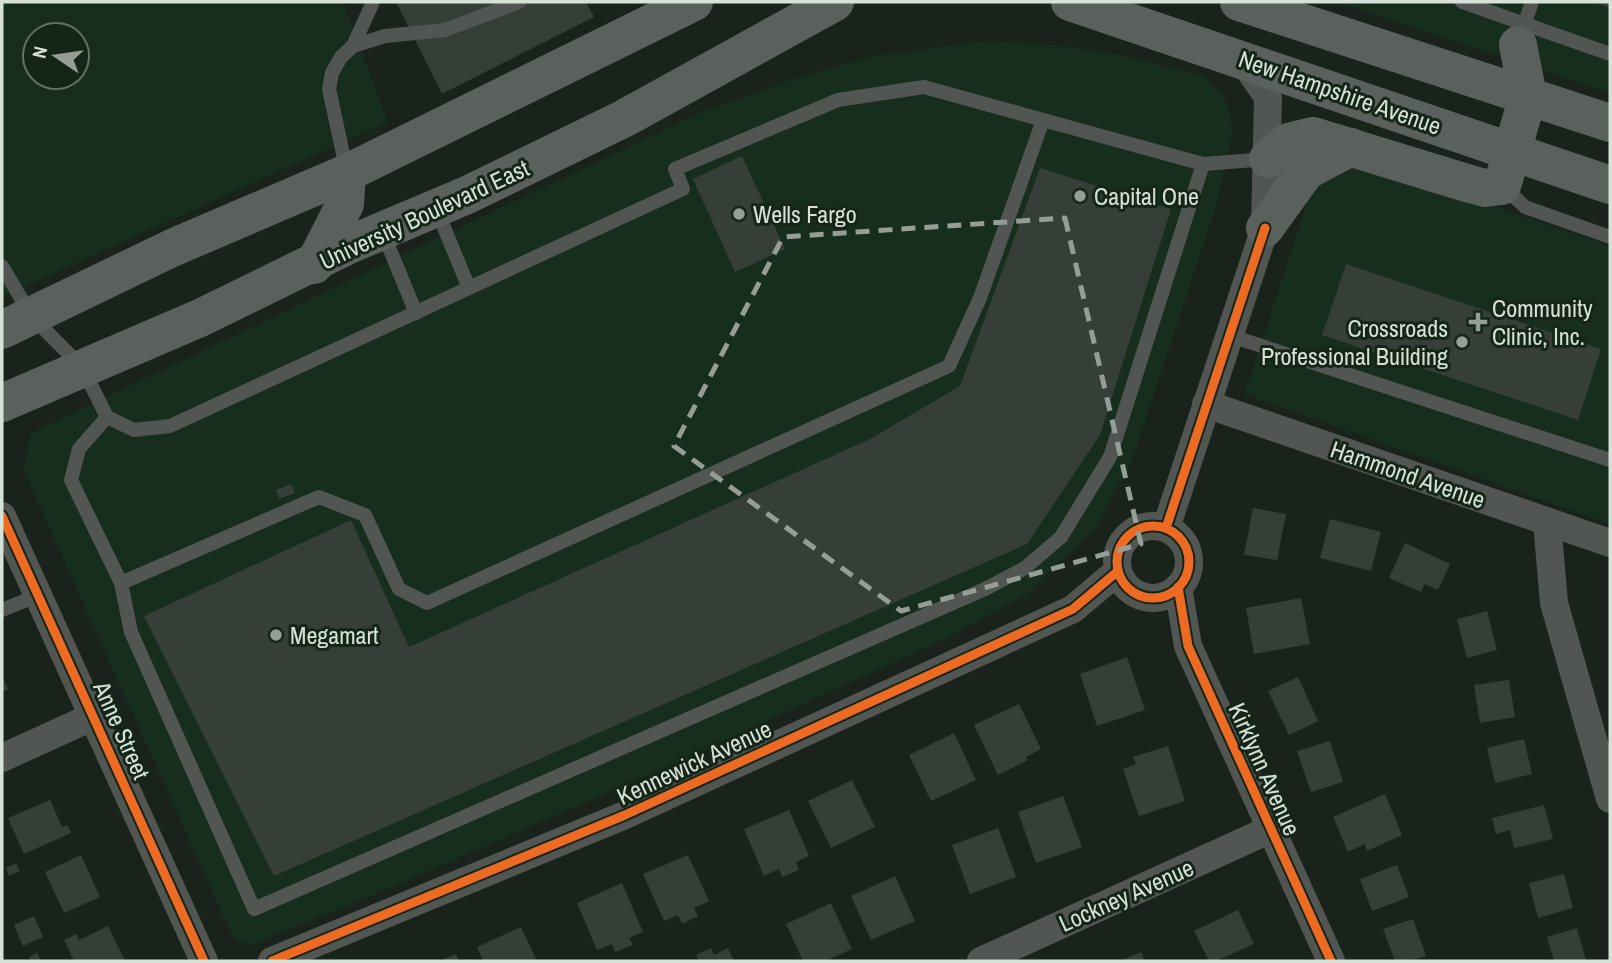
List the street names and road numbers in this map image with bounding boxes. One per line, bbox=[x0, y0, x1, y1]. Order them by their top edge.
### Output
street label: New Hampshire Avenue bbox=[1235, 42, 1445, 142]
street label: University Boulevard East bbox=[314, 151, 534, 277]
street label: Hammond Avenue bbox=[1326, 433, 1490, 515]
street label: Anne Street bbox=[86, 675, 158, 784]
street label: Kirklynn Avenue bbox=[1222, 698, 1308, 840]
street label: Kennewick Avenue bbox=[612, 712, 776, 812]
street label: Lockney Avenue bbox=[1054, 851, 1198, 939]

